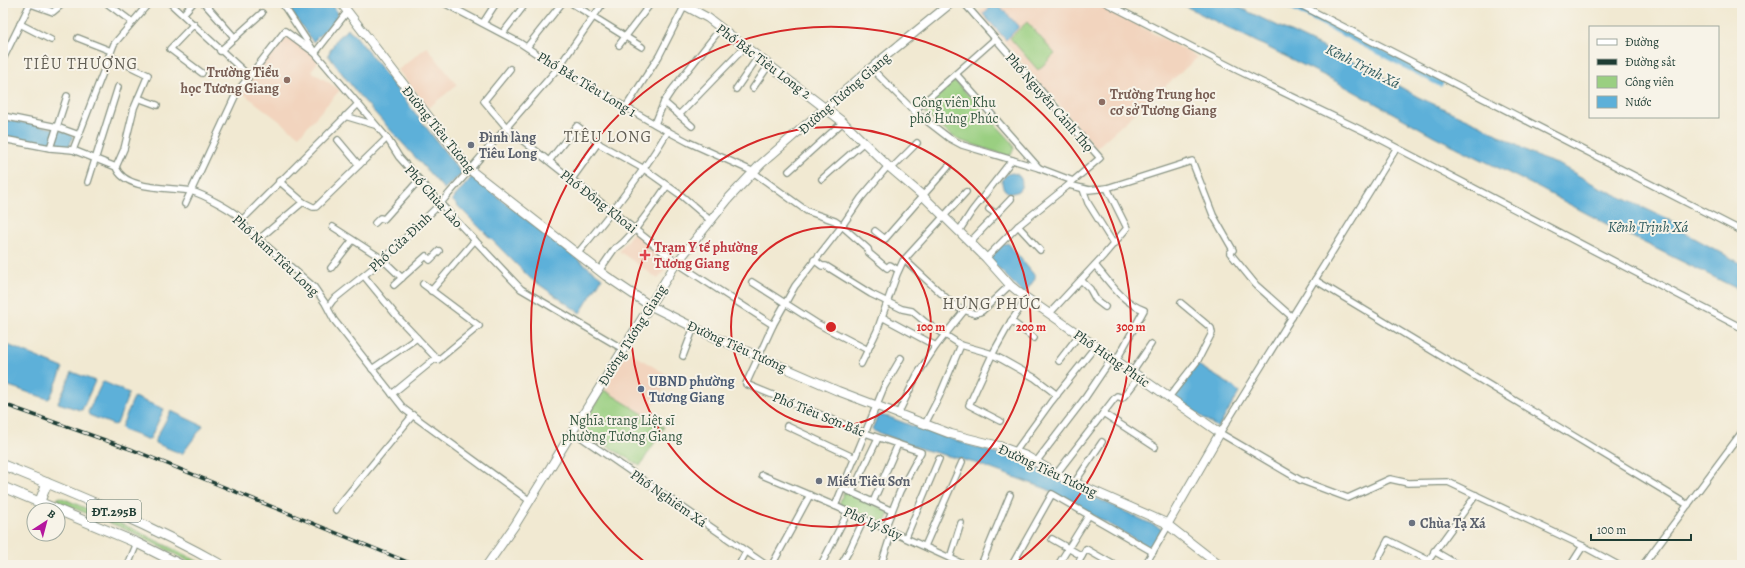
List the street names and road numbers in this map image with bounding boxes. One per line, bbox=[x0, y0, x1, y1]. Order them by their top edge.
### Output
street label: Phố Bắc Tiêu Long 2 bbox=[712, 19, 815, 104]
street label: Phố Bắc Tiêu Long 1 bbox=[534, 47, 640, 122]
street label: Đường Tương Giang bbox=[794, 48, 894, 139]
street label: Phố Nguyễn Cảnh Thọ bbox=[1001, 49, 1098, 156]
street label: Đường Tiêu Tương bbox=[398, 82, 480, 177]
street label: Phố Chùa Lào bbox=[400, 161, 467, 232]
street label: Phố Đồng Khoai bbox=[556, 165, 641, 238]
street label: Phố Cửa Đình bbox=[365, 208, 436, 277]
street label: Phố Nam Tiêu Long bbox=[228, 210, 323, 301]
street label: Đường Tương Giang bbox=[594, 281, 671, 390]
street label: Đường Tiêu Tương bbox=[684, 316, 790, 377]
street label: Phố Hưng Phúc bbox=[1070, 325, 1154, 392]
street label: Phố Tiêu Sơn Bắc bbox=[770, 387, 868, 442]
street label: Đường Tiêu Tương bbox=[995, 439, 1100, 502]
street label: Phố Nghiêm Xá bbox=[627, 465, 711, 532]
road number: ĐT.295B bbox=[87, 500, 141, 522]
street label: Phố Lý Súy bbox=[841, 502, 906, 545]

